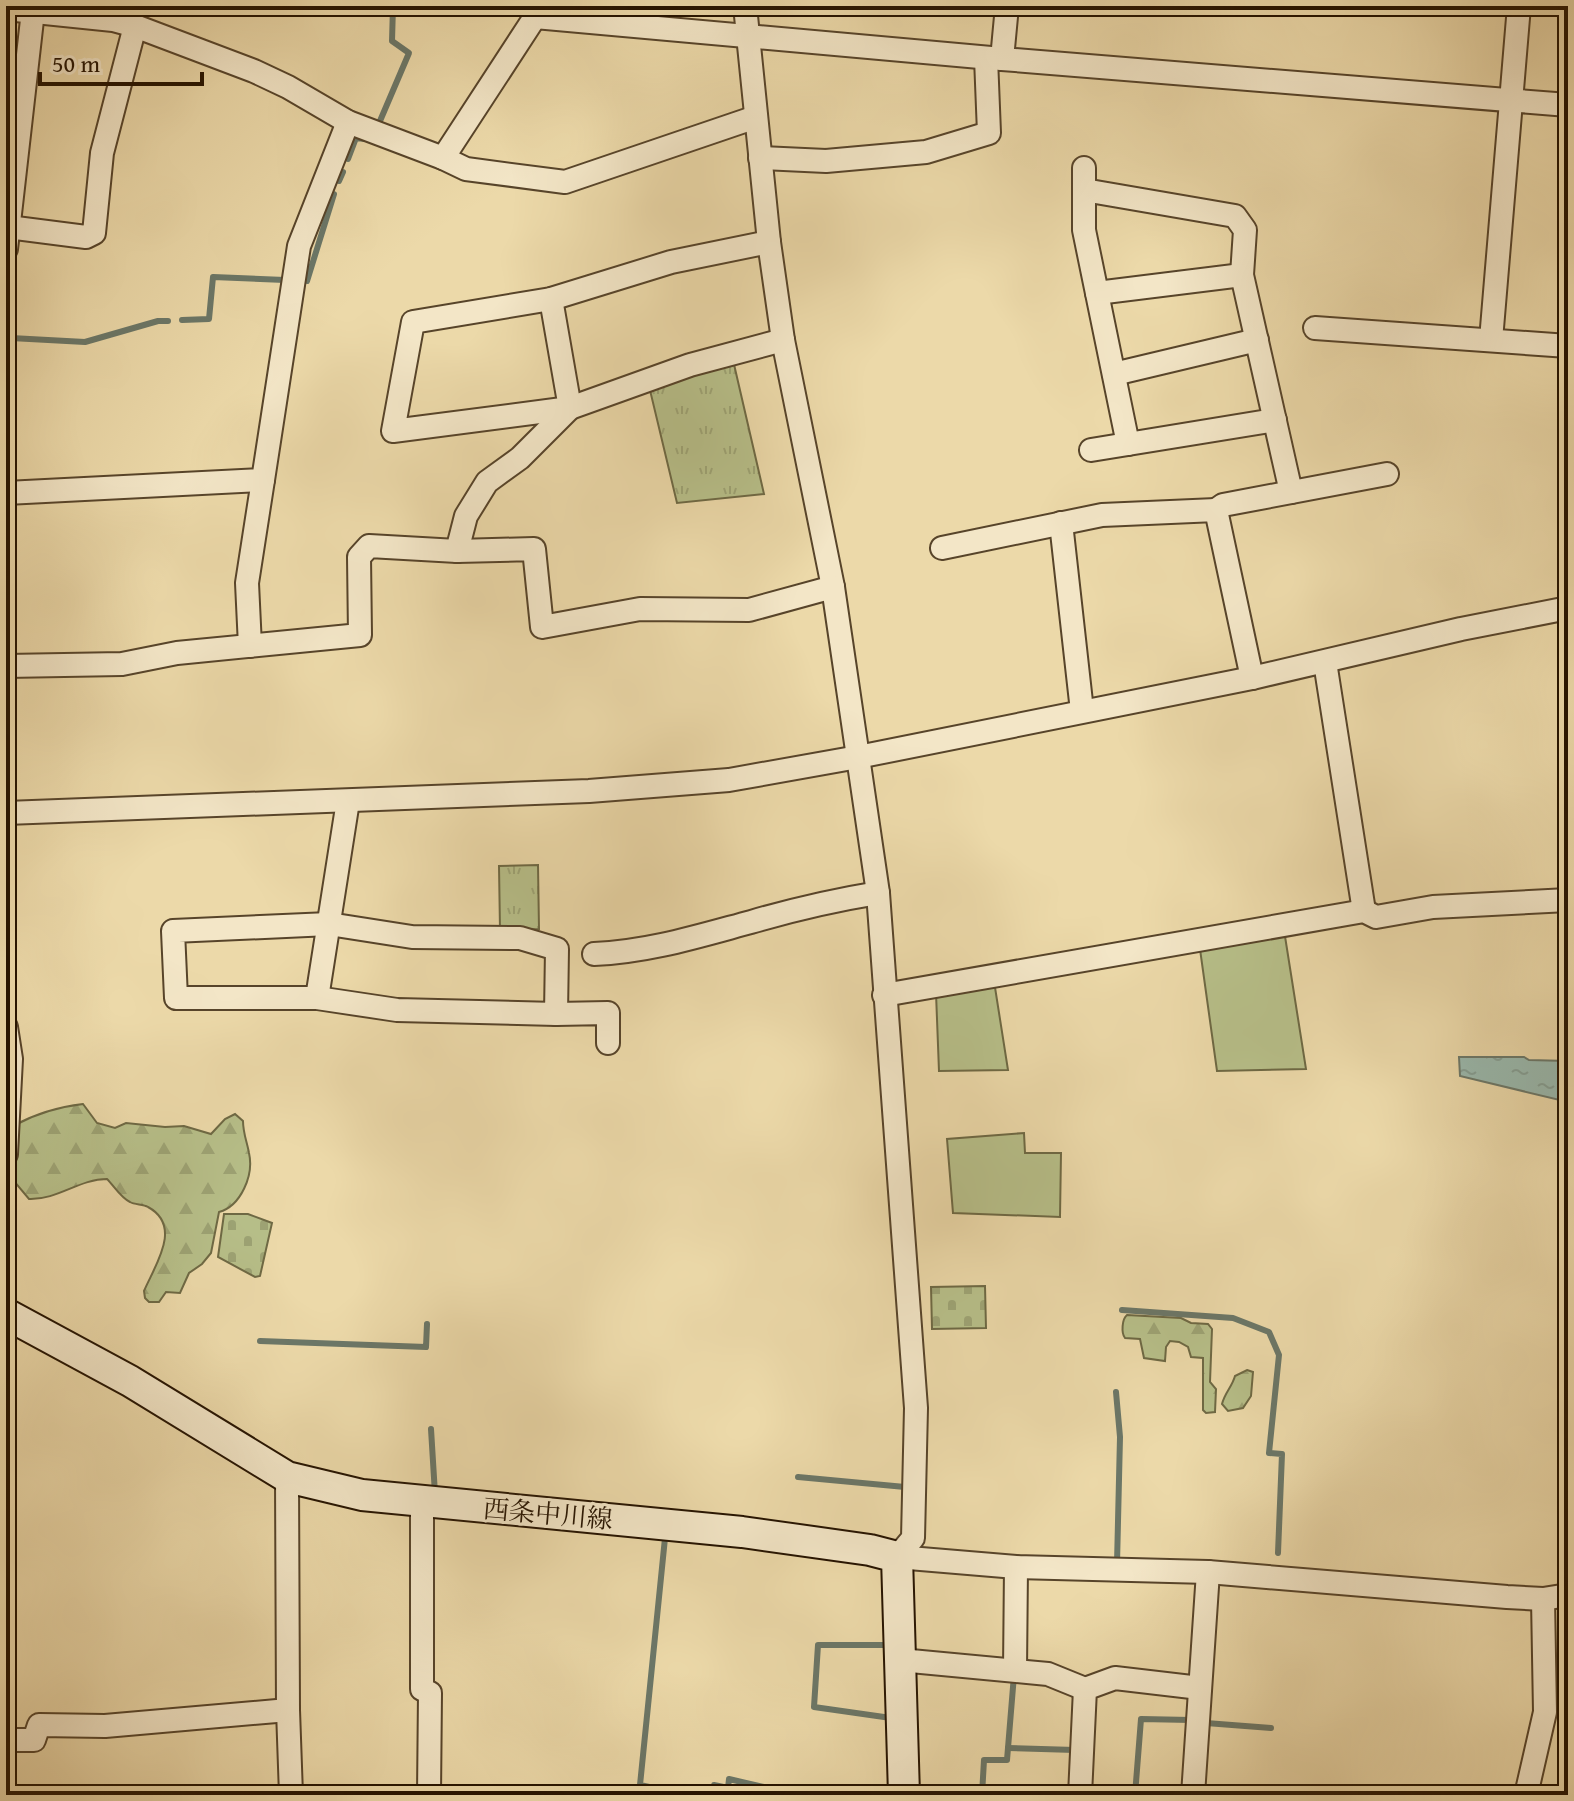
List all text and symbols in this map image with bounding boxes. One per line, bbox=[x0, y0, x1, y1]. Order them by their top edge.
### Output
scale bar bbox=[40, 36, 202, 86]
text: 50 m bbox=[52, 46, 100, 81]
street label: 西条中川線 bbox=[482, 1488, 615, 1539]

